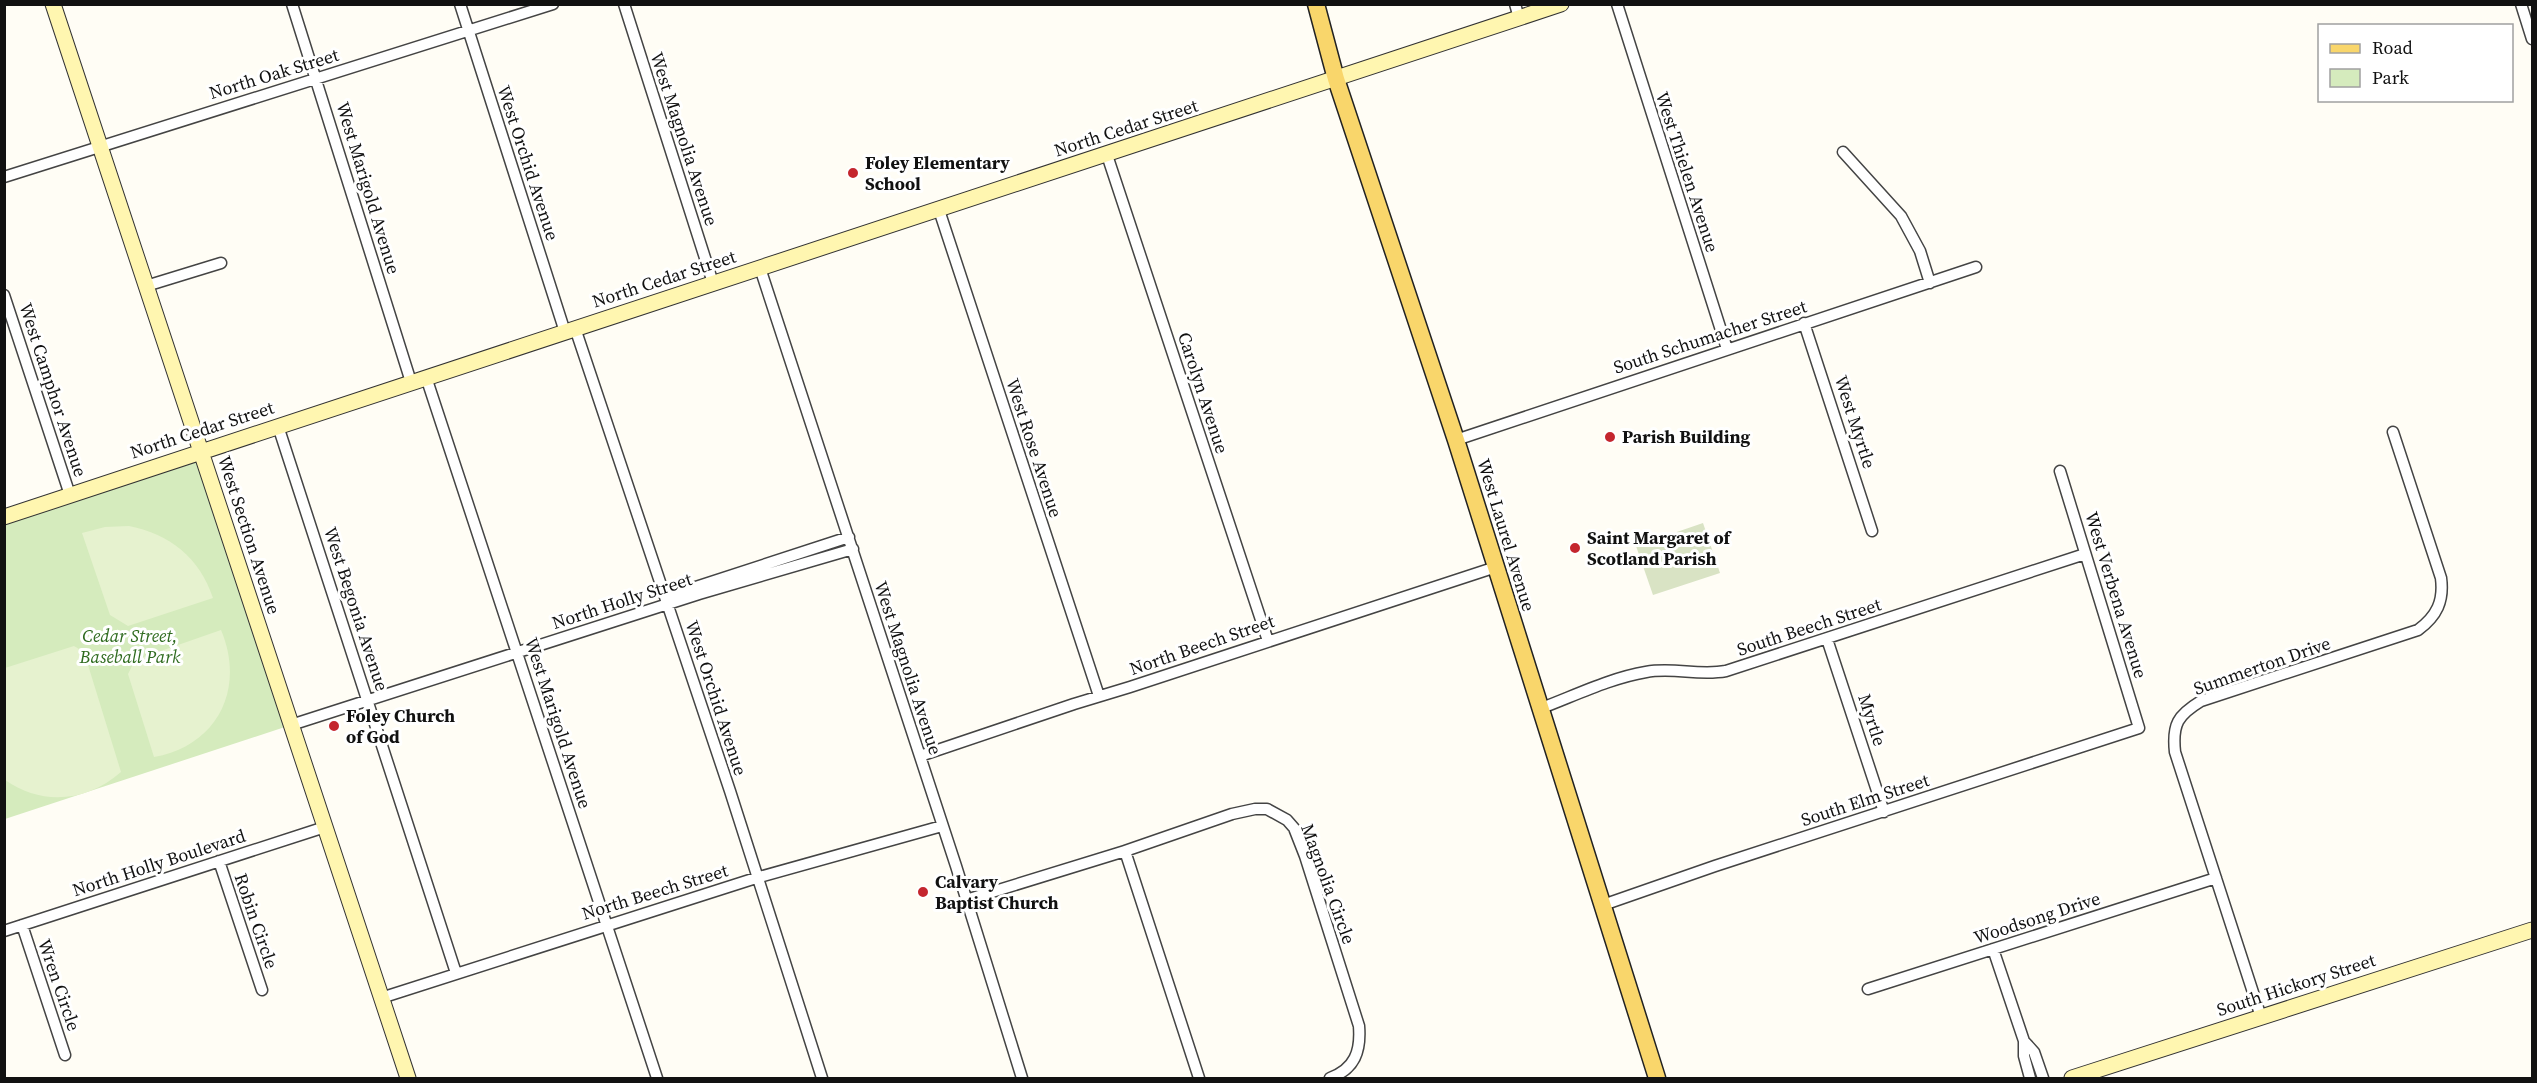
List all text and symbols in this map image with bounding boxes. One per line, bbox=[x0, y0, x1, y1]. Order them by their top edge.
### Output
legend bbox=[2318, 24, 2513, 102]
text: Road bbox=[2372, 35, 2413, 60]
street label: North Oak Street bbox=[206, 42, 342, 105]
street label: West Magnolia Avenue bbox=[645, 49, 724, 229]
text: Park bbox=[2372, 65, 2409, 90]
street label: West Orchid Avenue bbox=[492, 82, 565, 244]
street label: West Thielen Avenue bbox=[1650, 88, 1725, 255]
street label: North Cedar Street bbox=[1051, 92, 1201, 163]
street label: West Marigold Avenue bbox=[330, 99, 407, 277]
place label: Foley Elementary School bbox=[865, 150, 1010, 196]
marker: Foley Elementary School bbox=[846, 166, 860, 180]
street label: North Cedar Street bbox=[589, 243, 739, 314]
street label: South Schumacher Street bbox=[1610, 293, 1810, 380]
street label: West Camphor Avenue bbox=[14, 300, 93, 480]
street label: Carolyn Avenue bbox=[1172, 329, 1235, 457]
street label: West Myrtle bbox=[1829, 372, 1882, 472]
street label: West Rose Avenue bbox=[1000, 375, 1069, 521]
street label: North Cedar Street bbox=[127, 394, 277, 465]
place label: Parish Building bbox=[1622, 424, 1751, 449]
marker: Parish Building bbox=[1603, 430, 1617, 444]
street label: West Section Avenue bbox=[212, 452, 287, 617]
street label: West Laurel Avenue bbox=[1471, 455, 1542, 614]
street label: West Verbena Avenue bbox=[2079, 509, 2154, 681]
street label: West Begonia Avenue bbox=[318, 524, 395, 694]
place label: Saint Margaret of Scotland Parish bbox=[1587, 525, 1733, 571]
marker: Saint Margaret of Scotland Parish bbox=[1568, 541, 1582, 555]
street label: North Holly Street bbox=[549, 566, 695, 635]
street label: West Magnolia Avenue bbox=[869, 578, 948, 758]
street label: South Beech Street bbox=[1734, 591, 1884, 662]
street label: North Beech Street bbox=[1126, 608, 1278, 681]
street label: West Orchid Avenue bbox=[680, 617, 753, 779]
park label: Cedar Street, Baseball Park bbox=[78, 623, 181, 669]
street label: Summerton Drive bbox=[2190, 630, 2334, 701]
street label: West Marigold Avenue bbox=[519, 634, 598, 812]
street label: Myrtle bbox=[1852, 691, 1893, 749]
place label: Foley Church of God bbox=[346, 703, 455, 749]
marker: Foley Church of God bbox=[327, 719, 341, 733]
street label: South Elm Street bbox=[1798, 767, 1932, 832]
street label: Magnolia Circle bbox=[1295, 820, 1362, 947]
street label: North Holly Boulevard bbox=[69, 823, 249, 902]
street label: North Beech Street bbox=[579, 857, 731, 926]
place label: Calvary Baptist Church bbox=[935, 869, 1059, 915]
street label: Robin Circle bbox=[228, 870, 284, 972]
marker: Calvary Baptist Church bbox=[916, 885, 930, 899]
street label: Woodsong Drive bbox=[1970, 885, 2103, 950]
street label: Wren Circle bbox=[32, 936, 87, 1034]
street label: South Hickory Street bbox=[2213, 947, 2379, 1022]

